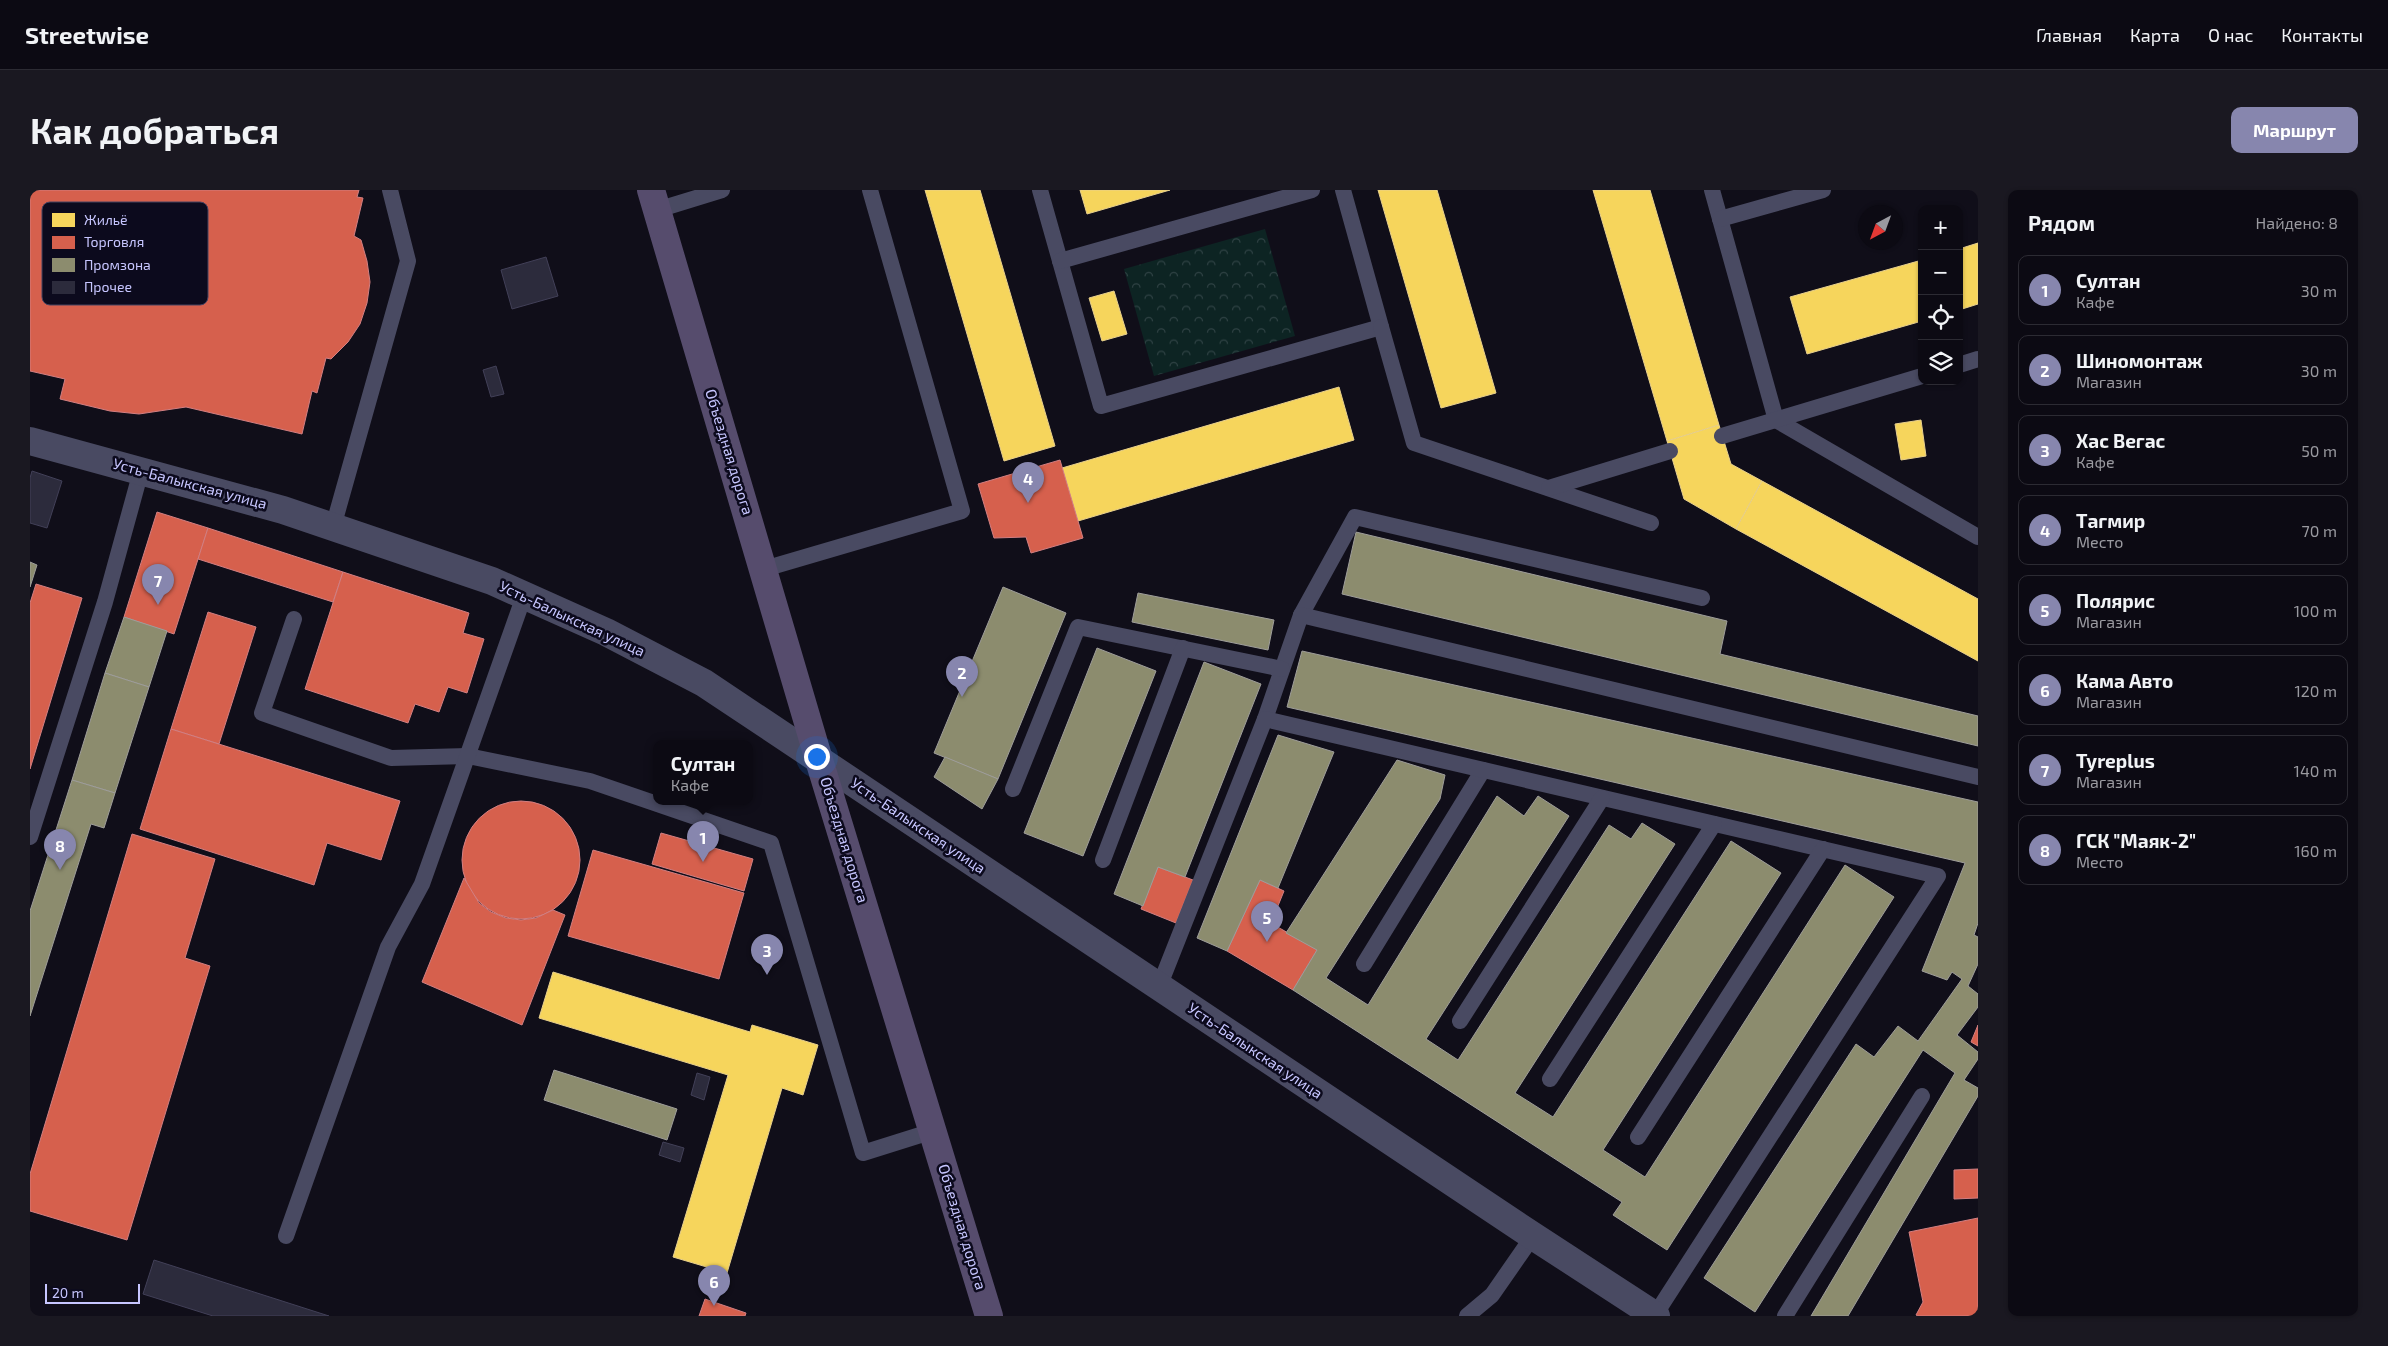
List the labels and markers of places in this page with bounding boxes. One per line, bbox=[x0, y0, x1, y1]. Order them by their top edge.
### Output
pin: 4 bbox=[1012, 462, 1044, 503]
pin: 7 bbox=[142, 564, 174, 605]
pin: 2 bbox=[946, 656, 978, 697]
pin: 1 bbox=[687, 821, 719, 862]
pin: 8 bbox=[44, 829, 76, 870]
pin: 5 bbox=[1251, 901, 1283, 942]
pin: 3 bbox=[751, 934, 783, 975]
pin: 6 bbox=[698, 1265, 730, 1306]

